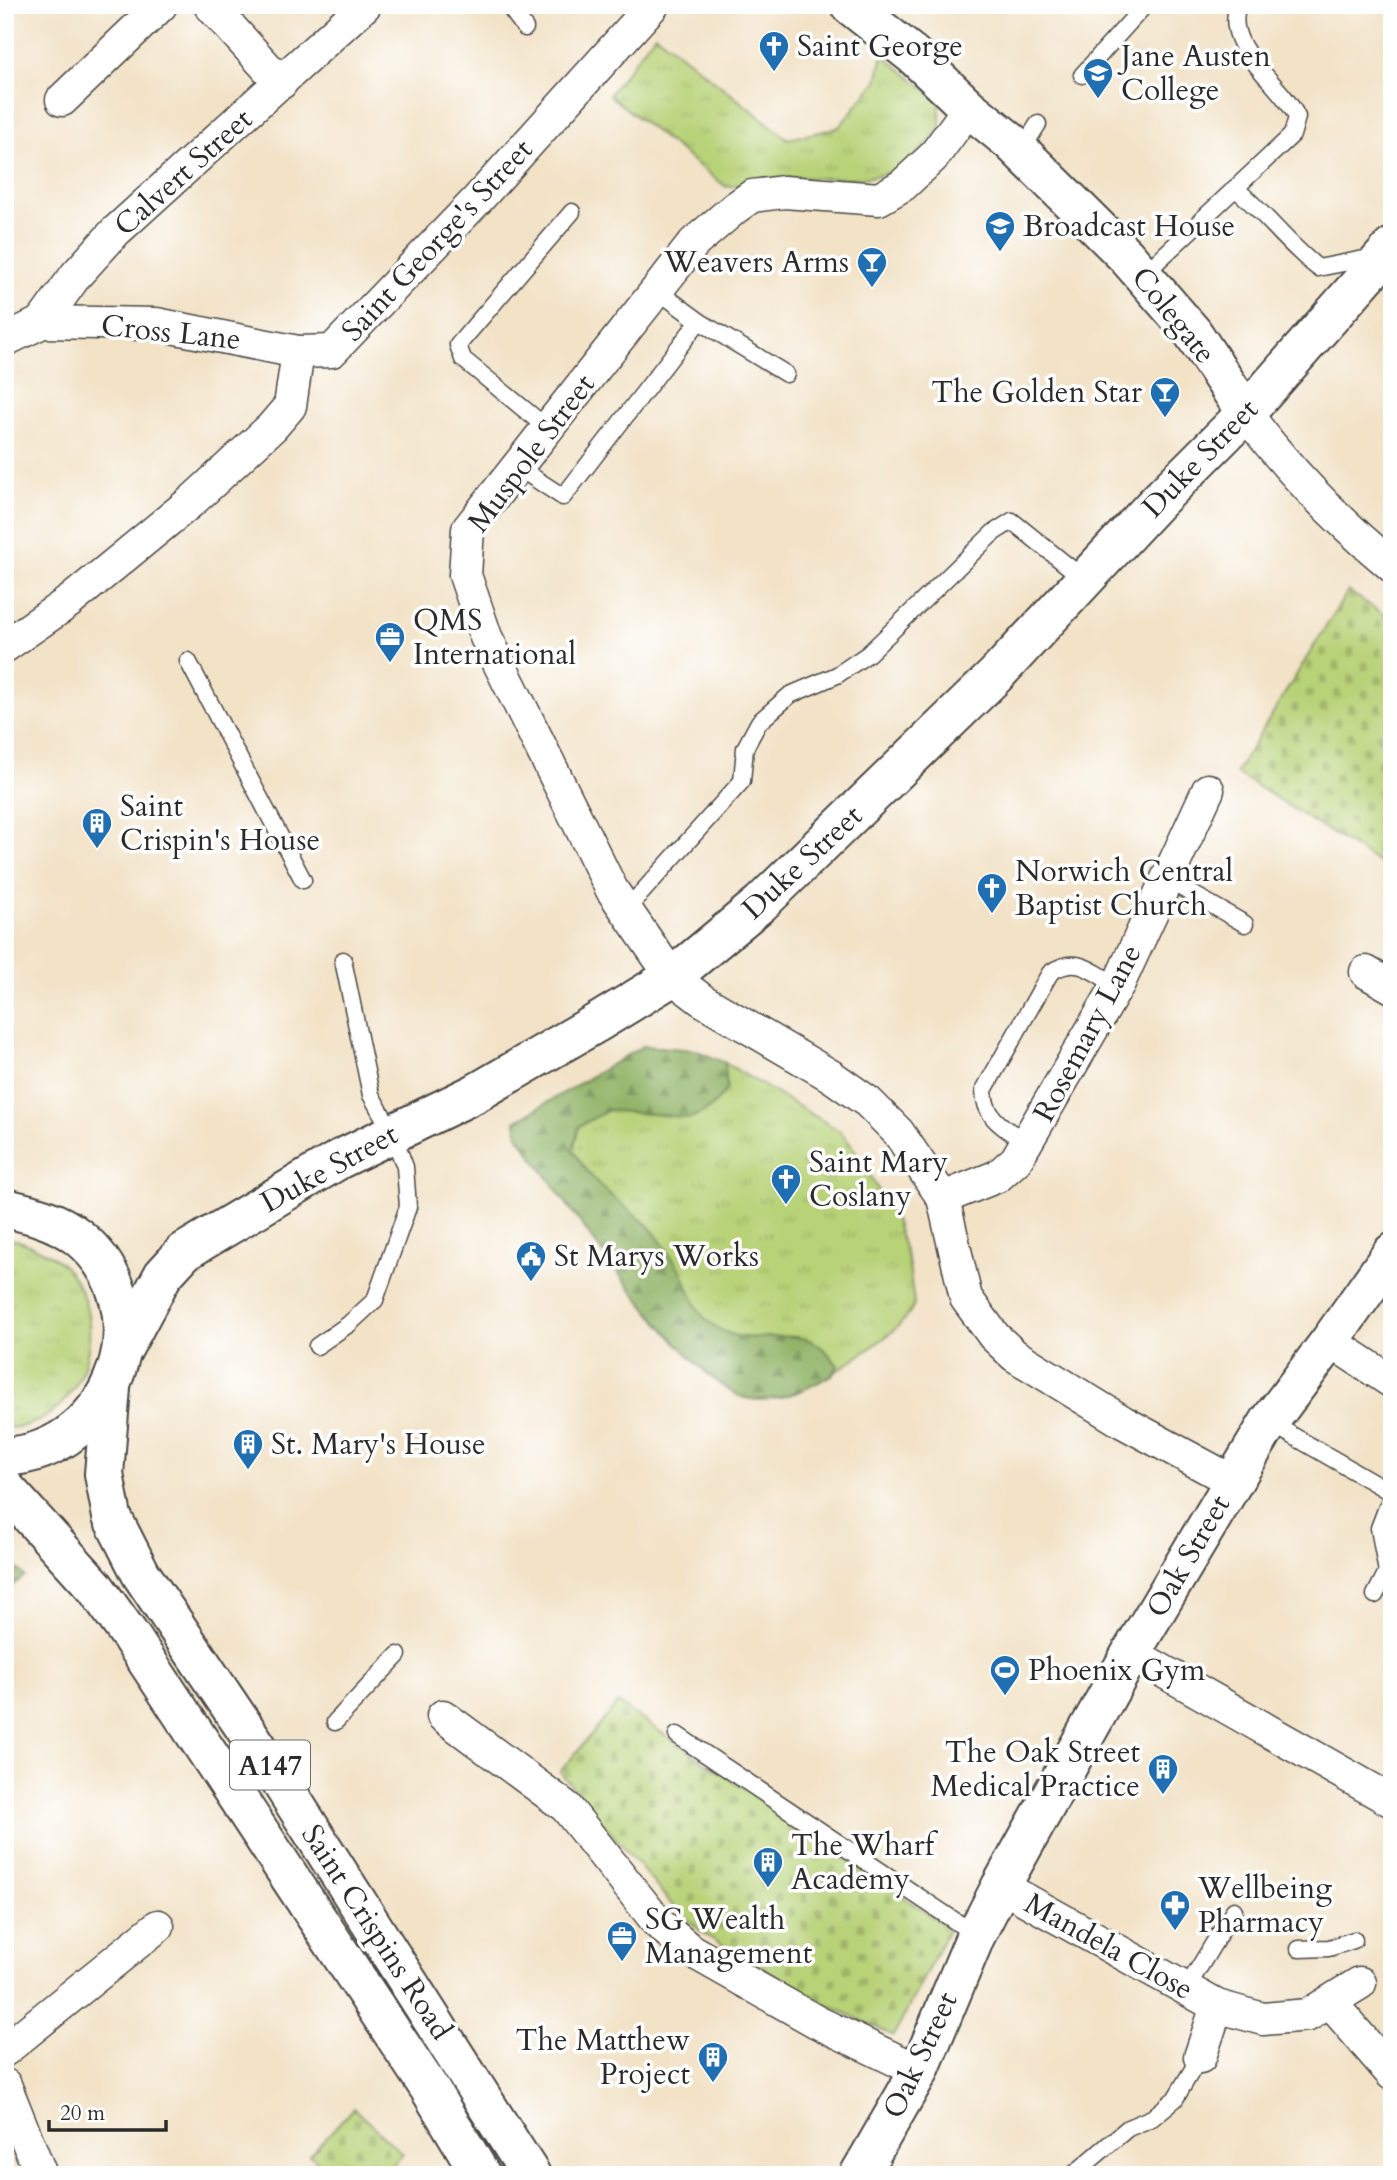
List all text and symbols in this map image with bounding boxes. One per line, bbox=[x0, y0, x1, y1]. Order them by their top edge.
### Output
place label: Saint George bbox=[797, 26, 963, 67]
church icon: Saint George bbox=[757, 29, 791, 73]
place label: Jane Austen College bbox=[1117, 36, 1271, 111]
school or university icon: Jane Austen College bbox=[1081, 56, 1115, 100]
street label: Calvert Street bbox=[105, 99, 262, 245]
street label: Saint George's Street bbox=[333, 130, 542, 351]
place label: Broadcast House bbox=[1023, 206, 1235, 247]
school or university icon: Broadcast House bbox=[983, 209, 1017, 253]
place label: Weavers Arms bbox=[663, 242, 849, 283]
bar icon: Weavers Arms bbox=[855, 245, 889, 289]
street label: Colegate bbox=[1122, 258, 1225, 372]
street label: Cross Lane bbox=[99, 305, 243, 360]
street label: Muspole Street bbox=[458, 365, 605, 541]
place label: The Golden Star bbox=[931, 372, 1142, 413]
bar icon: The Golden Star bbox=[1148, 375, 1182, 419]
street label: Duke Street bbox=[1133, 390, 1268, 527]
place label: QMS International bbox=[413, 600, 576, 675]
office icon: QMS International bbox=[373, 620, 407, 664]
place label: Saint Crispin's House bbox=[120, 786, 320, 861]
street label: Duke Street bbox=[733, 796, 872, 929]
building icon: Saint Crispin's House bbox=[80, 806, 114, 850]
place label: Norwich Central Baptist Church bbox=[1015, 851, 1233, 926]
church icon: Norwich Central Baptist Church bbox=[975, 871, 1009, 915]
street label: Rosemary Lane bbox=[1023, 937, 1151, 1129]
street label: Duke Street bbox=[253, 1114, 406, 1223]
place label: Saint Mary Coslany bbox=[809, 1142, 948, 1217]
church icon: Saint Mary Coslany bbox=[769, 1162, 803, 1206]
place label: St Marys Works bbox=[554, 1236, 759, 1277]
public building icon: St Marys Works bbox=[514, 1239, 548, 1283]
place label: St. Mary's House bbox=[271, 1424, 486, 1465]
building icon: St. Mary's House bbox=[231, 1427, 265, 1471]
street label: Oak Street bbox=[1137, 1487, 1240, 1625]
place label: Phoenix Gym bbox=[1028, 1650, 1206, 1691]
sports icon: Phoenix Gym bbox=[988, 1653, 1022, 1697]
place label: The Oak Street Medical Practice bbox=[931, 1732, 1141, 1807]
road number: A147 bbox=[230, 1740, 310, 1790]
building icon: The Oak Street Medical Practice bbox=[1146, 1752, 1180, 1796]
street label: Saint Crispins Road bbox=[292, 1817, 462, 2048]
place label: The Wharf Academy bbox=[791, 1825, 939, 1900]
building icon: The Wharf Academy bbox=[751, 1845, 785, 1889]
place label: Wellbeing Pharmacy bbox=[1197, 1868, 1332, 1943]
street label: Mandela Close bbox=[1017, 1883, 1200, 2010]
pharmacy icon: Wellbeing Pharmacy bbox=[1158, 1888, 1192, 1932]
place label: SG Wealth Management bbox=[645, 1899, 813, 1974]
office icon: SG Wealth Management bbox=[605, 1919, 639, 1963]
street label: Oak Street bbox=[873, 1985, 968, 2125]
place label: The Matthew Project bbox=[516, 2020, 691, 2095]
building icon: The Matthew Project bbox=[696, 2040, 730, 2084]
scale bar bbox=[49, 2089, 166, 2133]
text: 20 m bbox=[60, 2099, 105, 2128]

